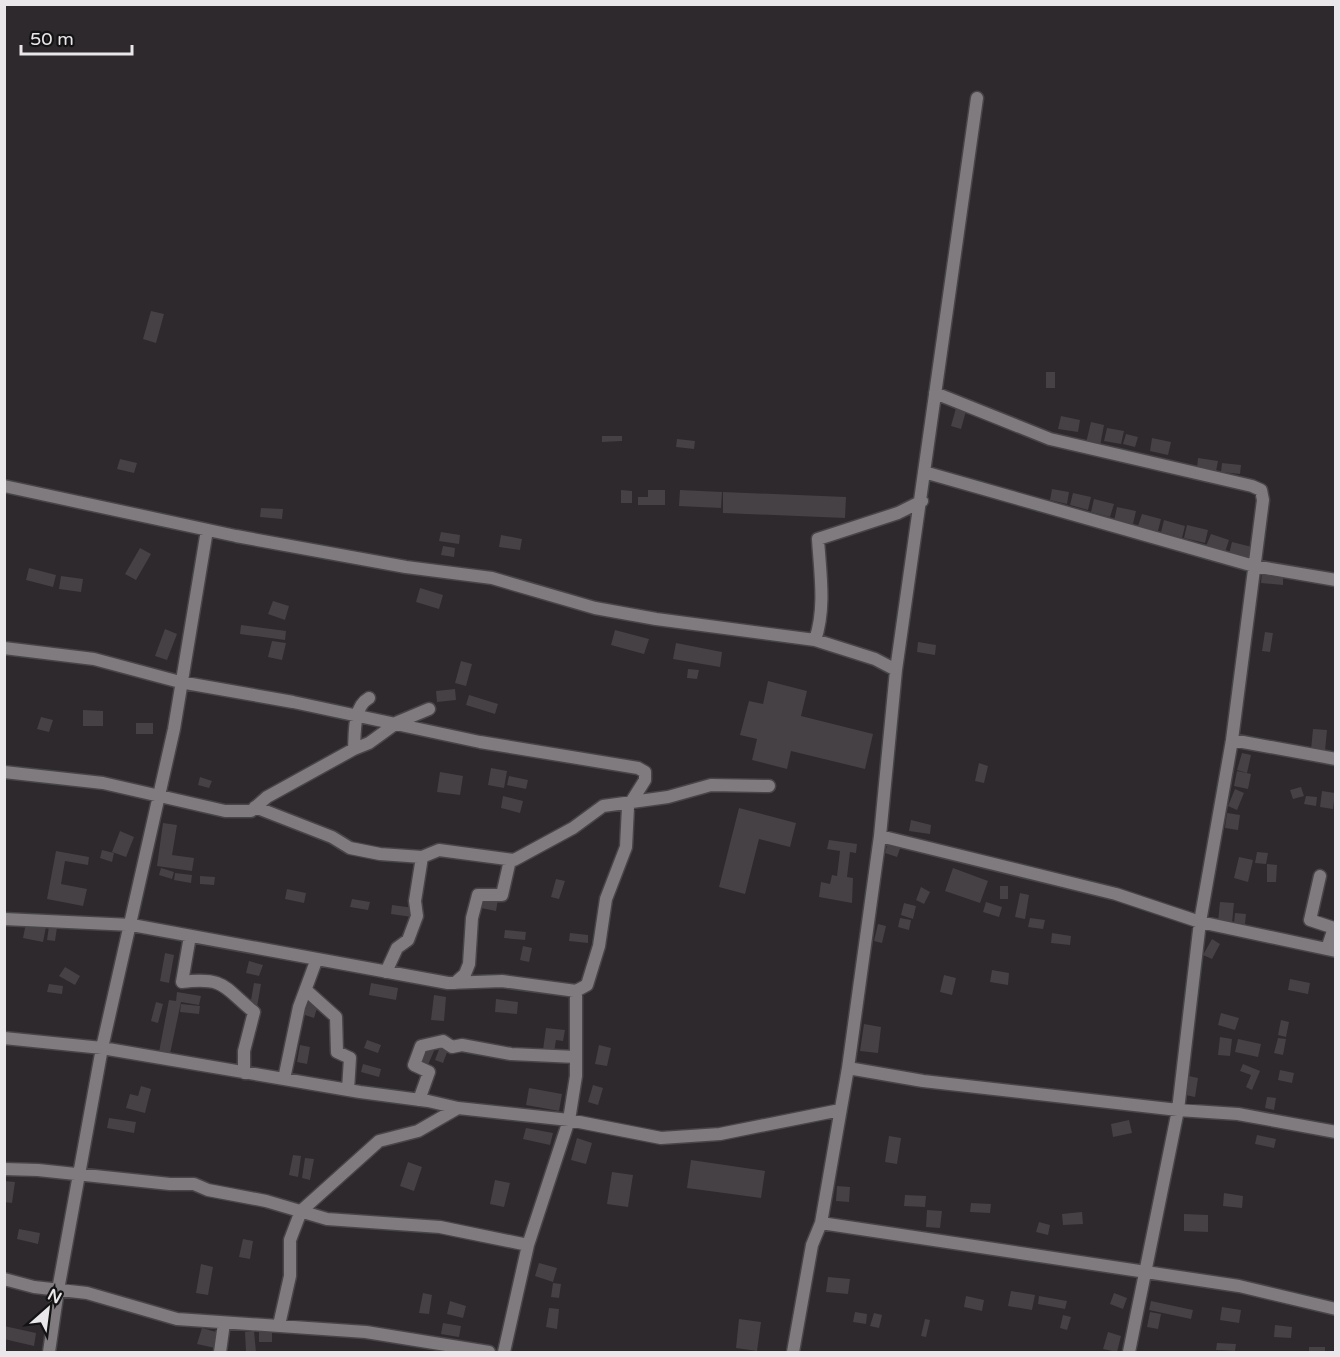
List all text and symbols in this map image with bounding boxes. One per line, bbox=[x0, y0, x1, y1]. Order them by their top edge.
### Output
scale bar bbox=[21, 18, 132, 56]
text: 50 m bbox=[30, 28, 74, 50]
north arrow bbox=[18, 1279, 78, 1339]
text: N bbox=[44, 1285, 65, 1308]

